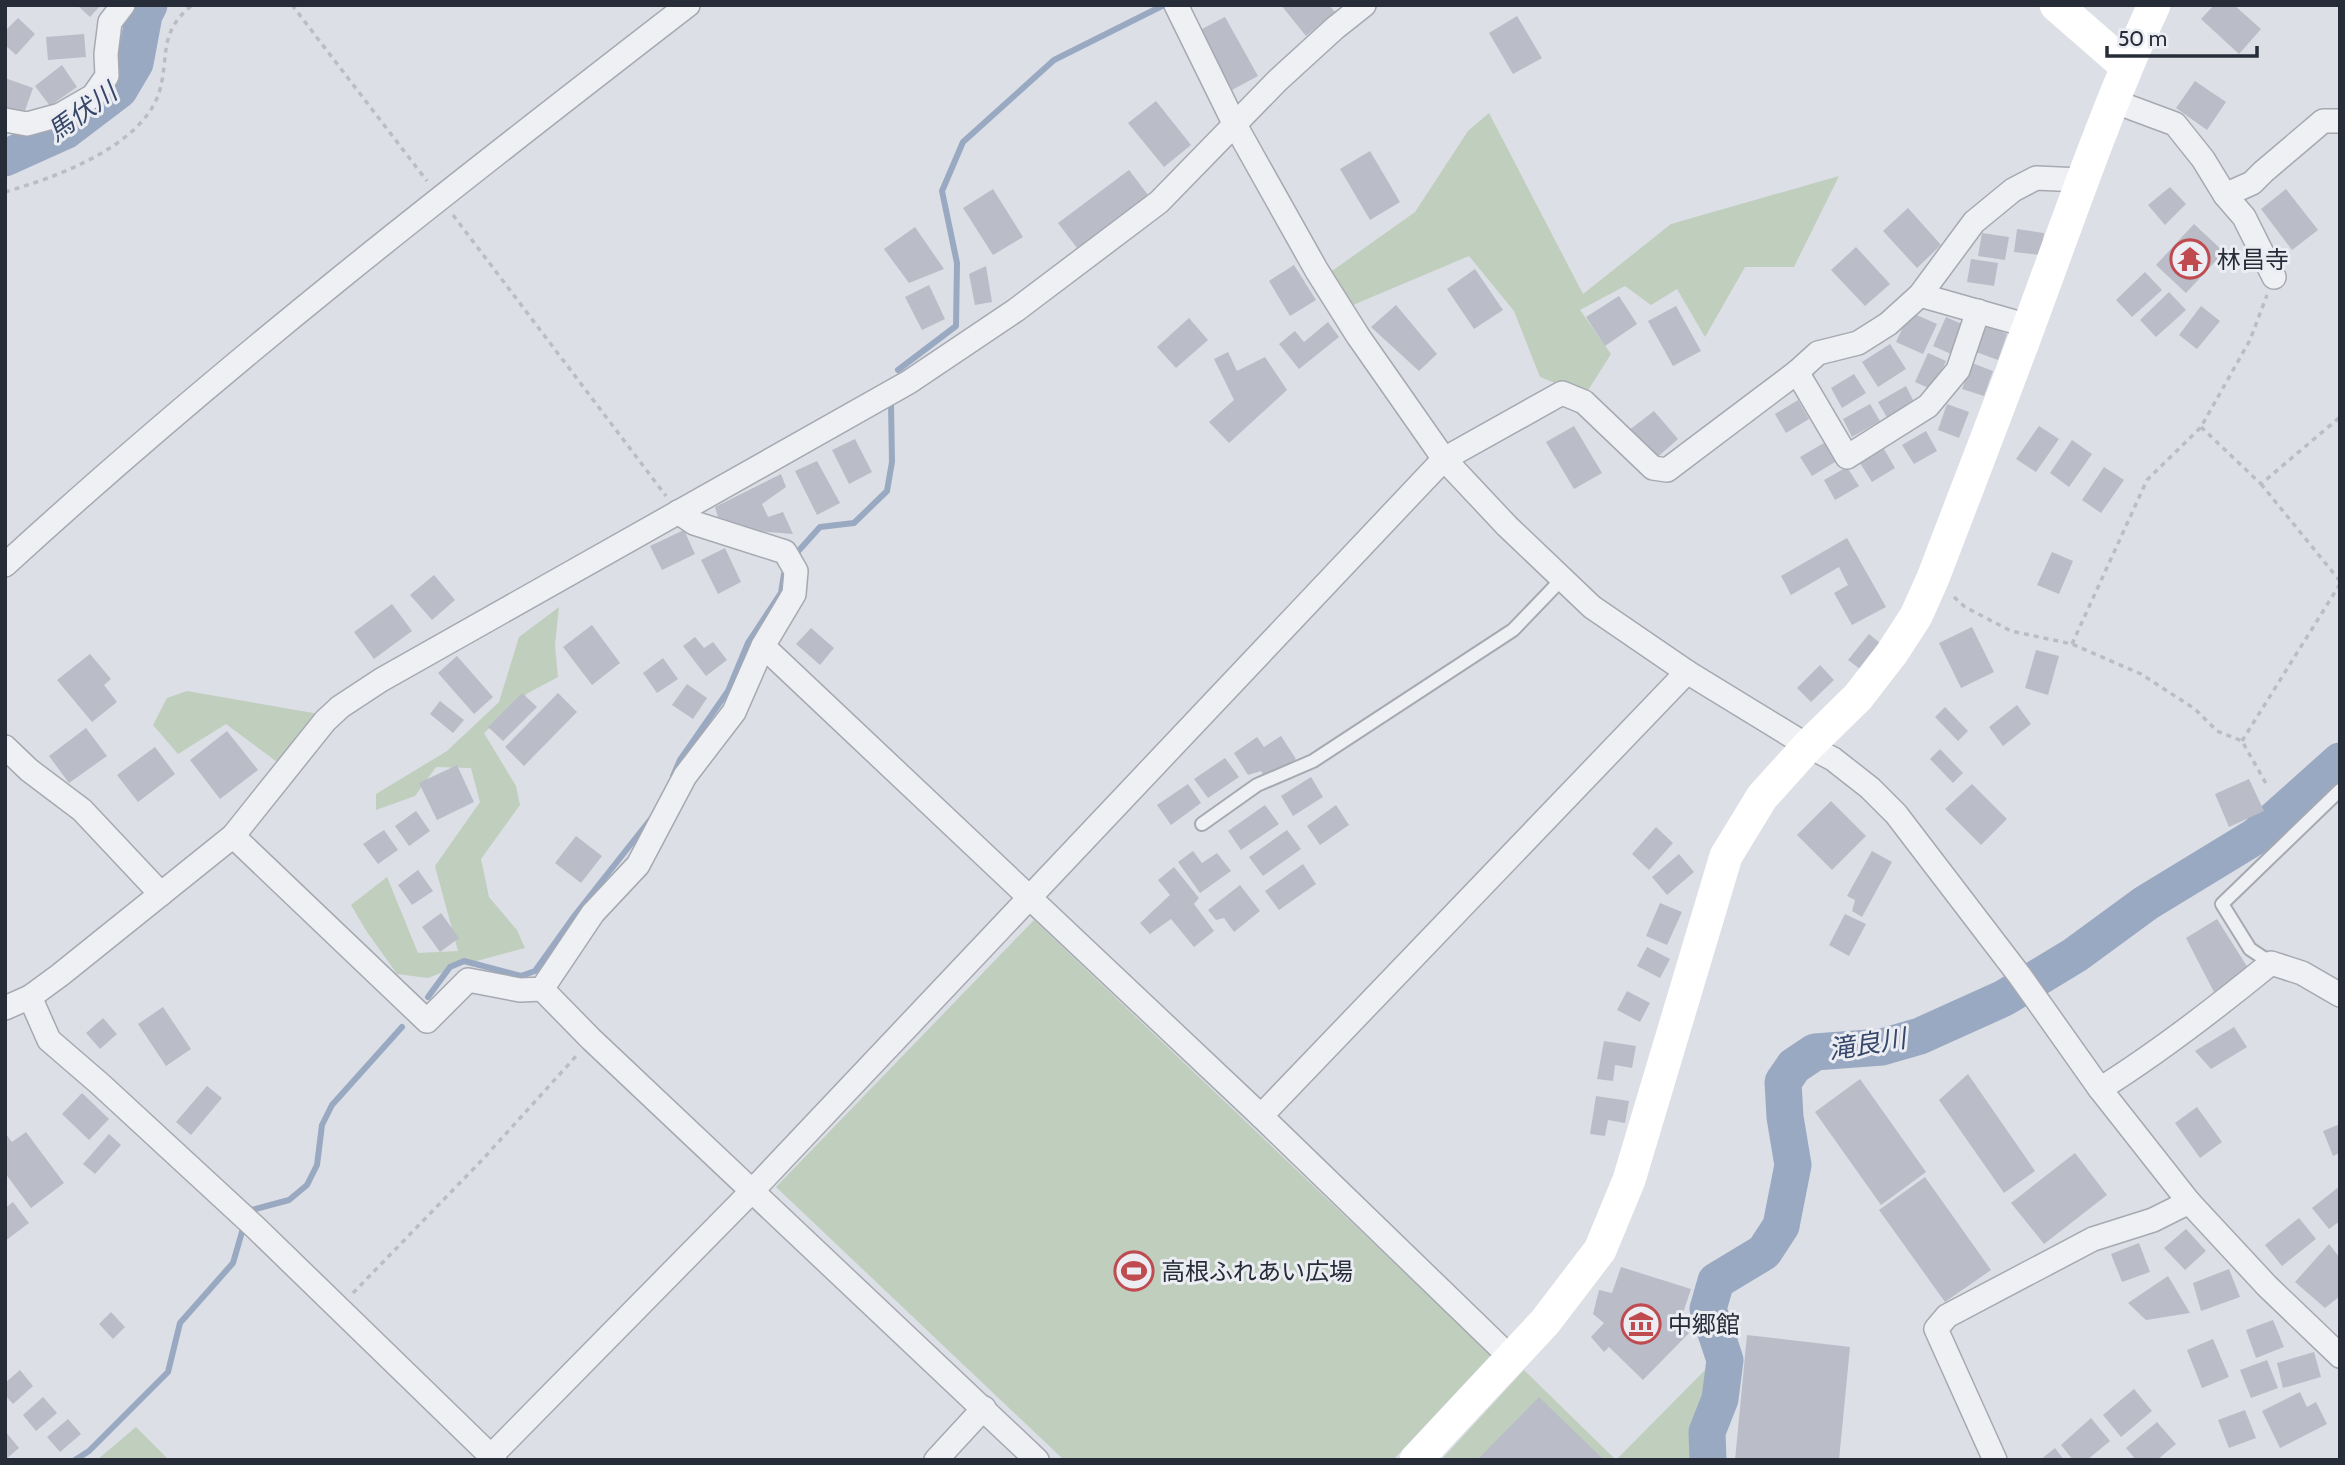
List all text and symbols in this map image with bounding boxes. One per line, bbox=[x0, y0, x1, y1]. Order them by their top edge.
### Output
scale bar bbox=[2107, 14, 2258, 58]
text: 50 m bbox=[2118, 26, 2167, 51]
water label: 馬伏川 bbox=[41, 74, 125, 148]
temple icon: 林昌寺 bbox=[2169, 238, 2211, 280]
place label: 林昌寺 bbox=[2217, 245, 2289, 274]
water label: 滝良川 bbox=[1826, 1022, 1911, 1066]
sports icon: 高根ふれあい広場 bbox=[1113, 1250, 1155, 1292]
place label: 高根ふれあい広場 bbox=[1161, 1257, 1353, 1286]
museum icon: 中郷館 bbox=[1620, 1303, 1662, 1345]
place label: 中郷館 bbox=[1668, 1310, 1740, 1339]

